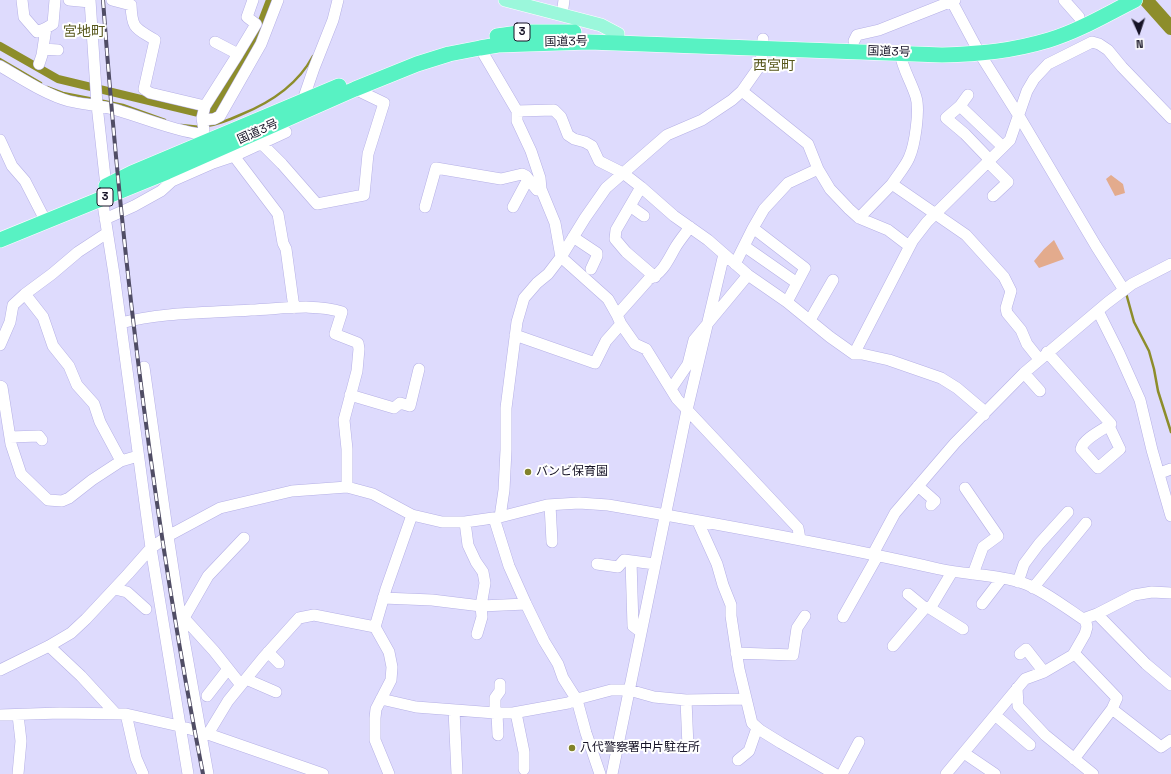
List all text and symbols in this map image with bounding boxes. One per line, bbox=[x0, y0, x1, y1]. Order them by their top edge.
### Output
north arrow bbox=[1119, 12, 1159, 52]
road number: 3 bbox=[514, 23, 530, 41]
district label: 宮地町 bbox=[63, 24, 105, 40]
street label: 国道3号 bbox=[544, 34, 588, 50]
text: N bbox=[1136, 37, 1144, 51]
street label: 国道3号 bbox=[867, 44, 911, 60]
district label: 西宮町 bbox=[753, 58, 795, 74]
street label: 国道3号 bbox=[235, 117, 281, 147]
road number: 3 bbox=[97, 188, 113, 206]
place label: バンビ保育園 bbox=[536, 465, 608, 479]
marker: バンビ保育園 bbox=[523, 467, 533, 477]
place label: 八代警察署中片駐在所 bbox=[580, 741, 700, 755]
marker: 八代警察署中片駐在所 bbox=[567, 743, 577, 753]

